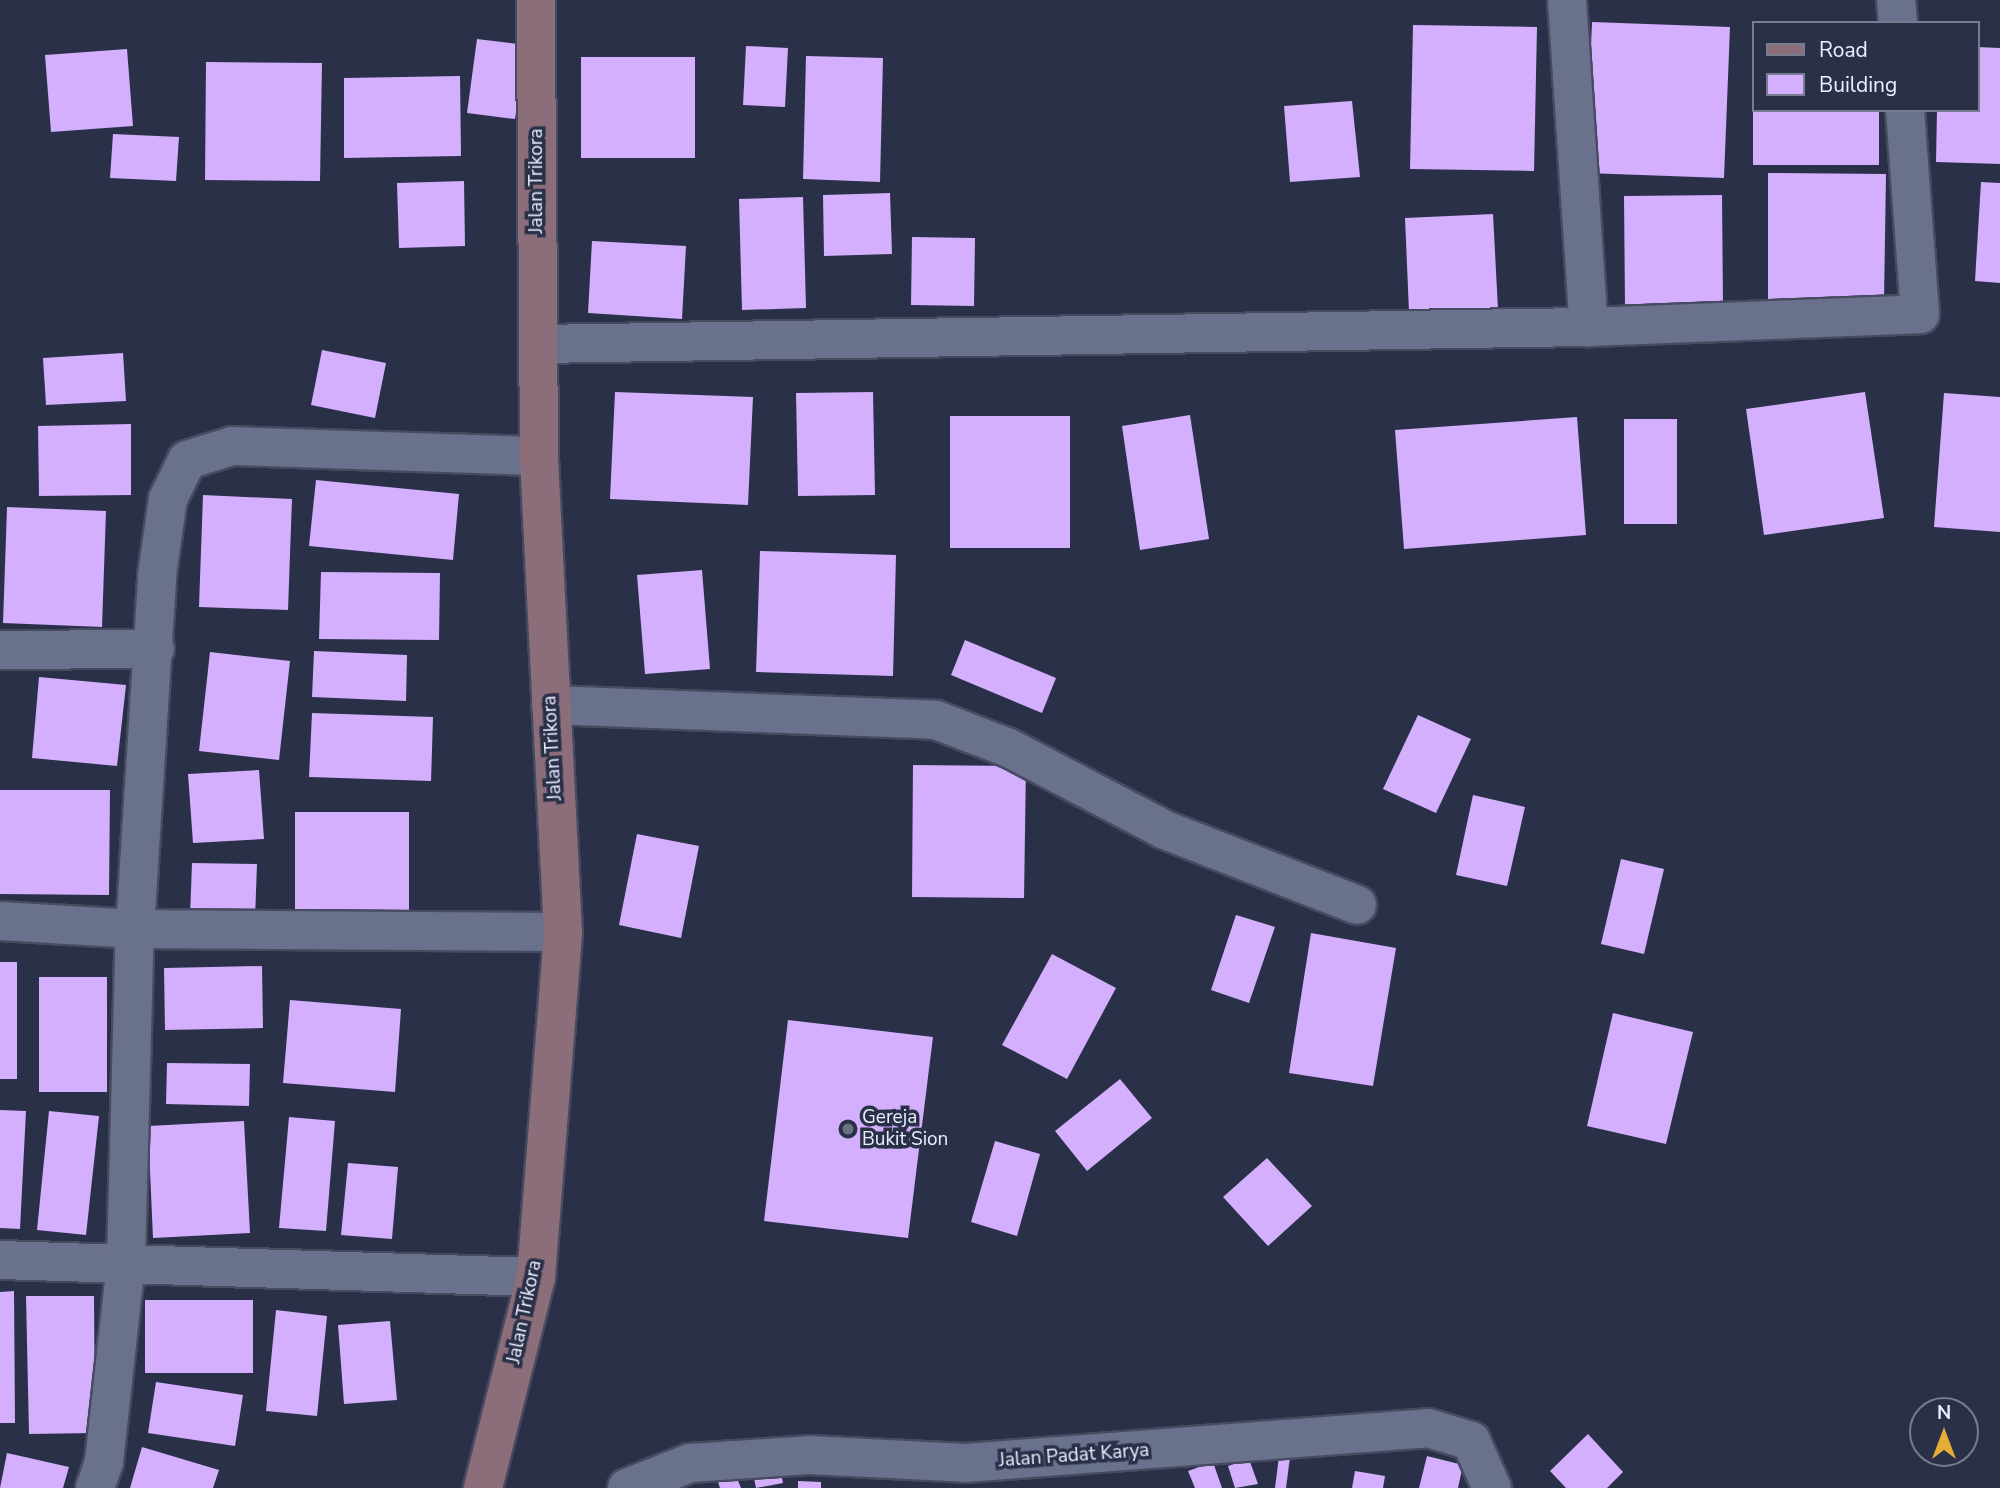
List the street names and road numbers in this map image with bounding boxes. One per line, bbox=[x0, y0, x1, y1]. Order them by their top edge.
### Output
street label: Jalan Trikora bbox=[526, 128, 548, 234]
street label: Jalan Trikora bbox=[539, 695, 567, 801]
street label: Jalan Trikora bbox=[503, 1258, 547, 1366]
street label: Jalan Padat Karya bbox=[998, 1439, 1150, 1473]

